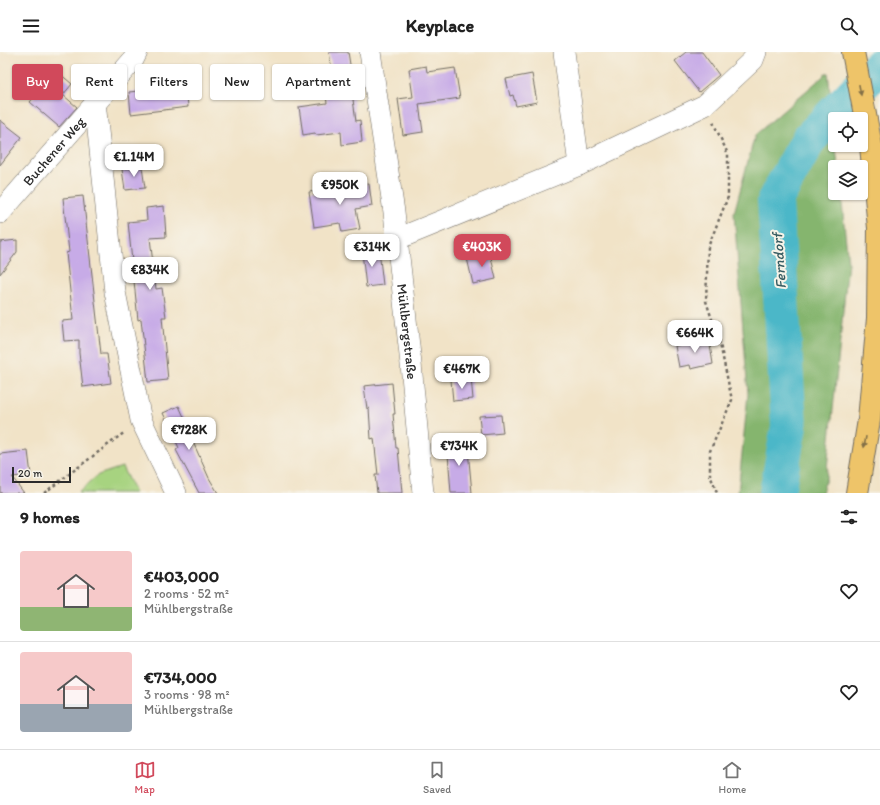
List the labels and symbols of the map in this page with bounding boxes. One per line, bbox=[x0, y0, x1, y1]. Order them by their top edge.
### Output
one-way arrow bbox=[857, 84, 863, 96]
street label: Buchener Weg bbox=[20, 113, 89, 189]
pin: €1.14M bbox=[101, 144, 167, 178]
pin: €950K bbox=[312, 172, 368, 206]
water label: Ferndorf bbox=[768, 230, 790, 289]
pin: €314K bbox=[344, 234, 400, 268]
pin: €403K bbox=[454, 234, 510, 268]
pin: €834K bbox=[122, 257, 178, 291]
street label: Mühlbergstraße bbox=[393, 283, 420, 380]
pin: €664K bbox=[667, 320, 723, 354]
pin: €467K bbox=[434, 356, 490, 390]
pin: €728K bbox=[161, 417, 217, 451]
pin: €734K bbox=[431, 433, 487, 467]
one-way arrow bbox=[862, 436, 868, 448]
scale bar bbox=[12, 465, 71, 484]

